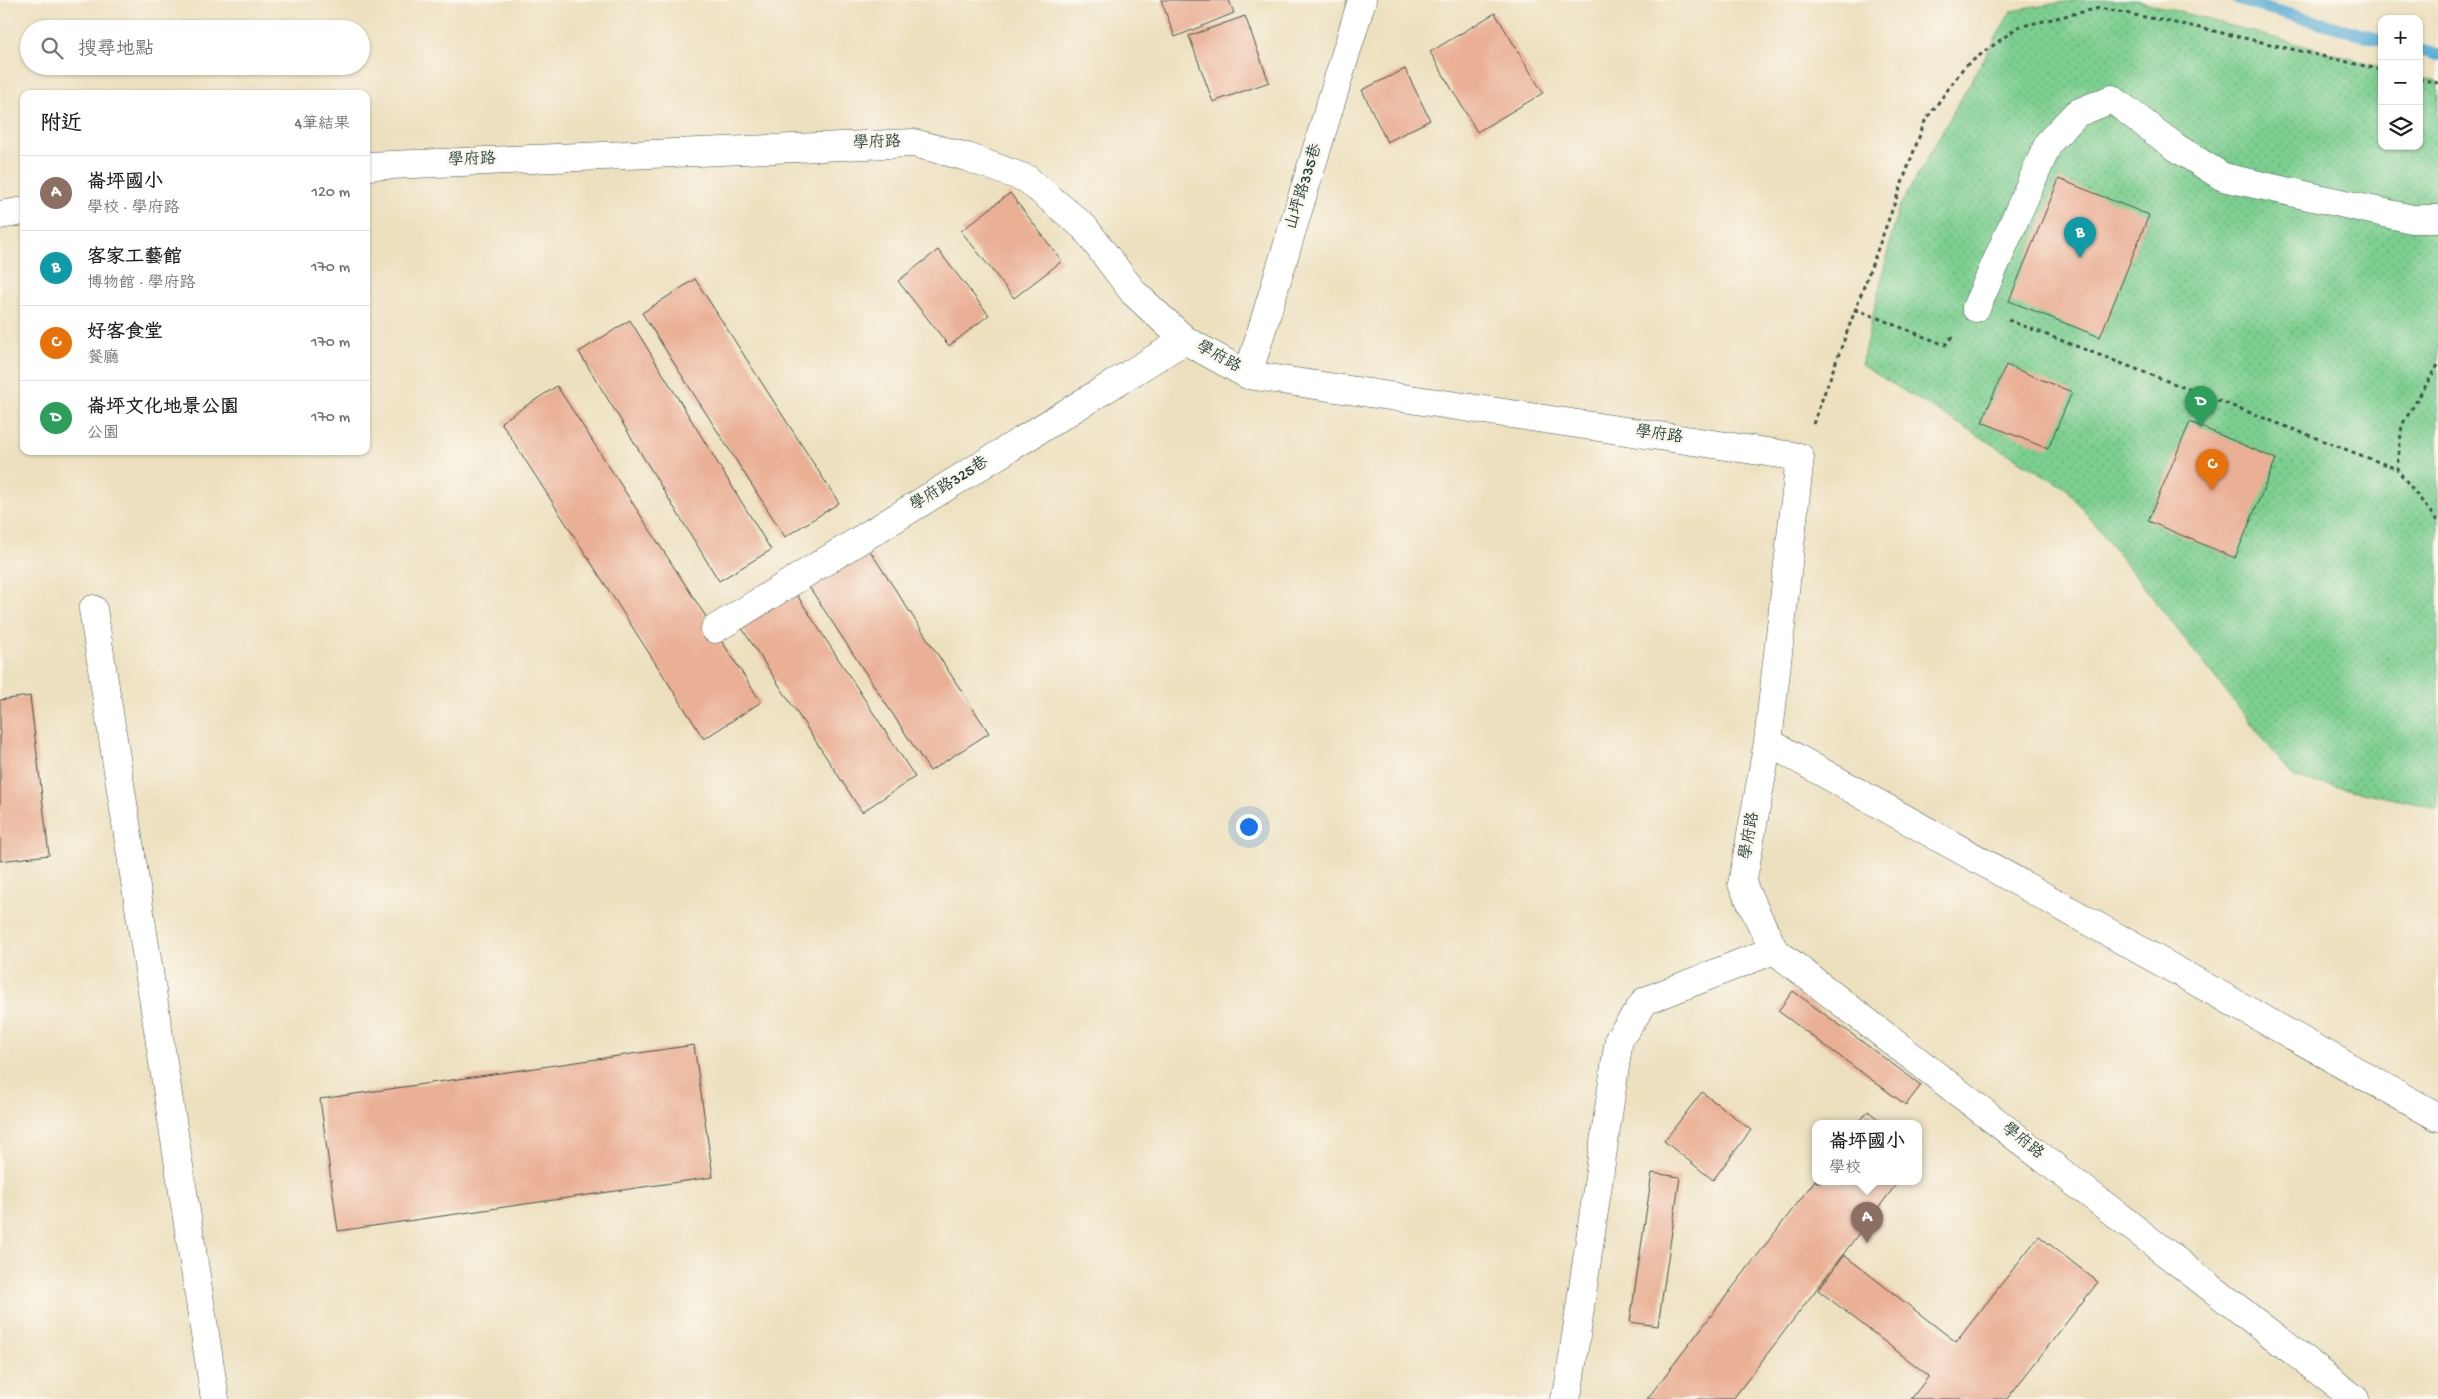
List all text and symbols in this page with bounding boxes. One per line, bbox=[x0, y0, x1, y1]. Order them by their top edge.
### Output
map controls bbox=[2378, 15, 2423, 150]
button: + bbox=[2378, 15, 2423, 60]
search box bbox=[20, 20, 370, 75]
icon: search bbox=[38, 34, 66, 62]
text: 搜尋地點 bbox=[78, 39, 154, 62]
button: − bbox=[2378, 60, 2423, 105]
button: layers bbox=[2378, 105, 2423, 150]
text: 附近 bbox=[40, 113, 82, 138]
text: 4筆結果 bbox=[294, 116, 350, 135]
street label: 學府路 bbox=[853, 132, 901, 154]
street label: 山坪路335巷 bbox=[1281, 141, 1327, 232]
street label: 學府路 bbox=[448, 149, 496, 171]
text: 崙坪國小 bbox=[87, 172, 163, 195]
text: A bbox=[51, 184, 61, 203]
text: 120 m bbox=[311, 184, 350, 203]
text: 學校 · 學府路 bbox=[87, 200, 180, 219]
pin: B bbox=[2064, 217, 2096, 258]
text: 客家工藝館 bbox=[87, 247, 182, 270]
text: B bbox=[52, 259, 60, 278]
text: 170 m bbox=[311, 259, 350, 278]
text: 博物館 · 學府路 bbox=[87, 275, 196, 294]
text: 好客食堂 bbox=[87, 322, 163, 345]
text: C bbox=[52, 334, 60, 353]
text: 170 m bbox=[311, 334, 350, 353]
street label: 學府路 bbox=[1192, 336, 1245, 378]
text: 餐廳 bbox=[87, 350, 119, 369]
pin: D bbox=[2185, 386, 2217, 427]
text: 崙坪文化地景公園 bbox=[87, 397, 239, 420]
text: D bbox=[51, 409, 61, 428]
text: 170 m bbox=[311, 409, 350, 428]
street label: 學府路 bbox=[1634, 421, 1684, 449]
text: 公園 bbox=[87, 425, 119, 444]
pin: C bbox=[2196, 449, 2228, 490]
street label: 學府路325巷 bbox=[906, 452, 993, 517]
street label: 學府路 bbox=[1736, 810, 1765, 861]
your location bbox=[1236, 814, 1262, 840]
street label: 學府路 bbox=[1997, 1118, 2048, 1164]
popup bbox=[1812, 1120, 1922, 1185]
text: 崙坪國小 bbox=[1829, 1132, 1905, 1155]
text: 學校 bbox=[1829, 1160, 1861, 1179]
pin: A bbox=[1851, 1202, 1883, 1243]

